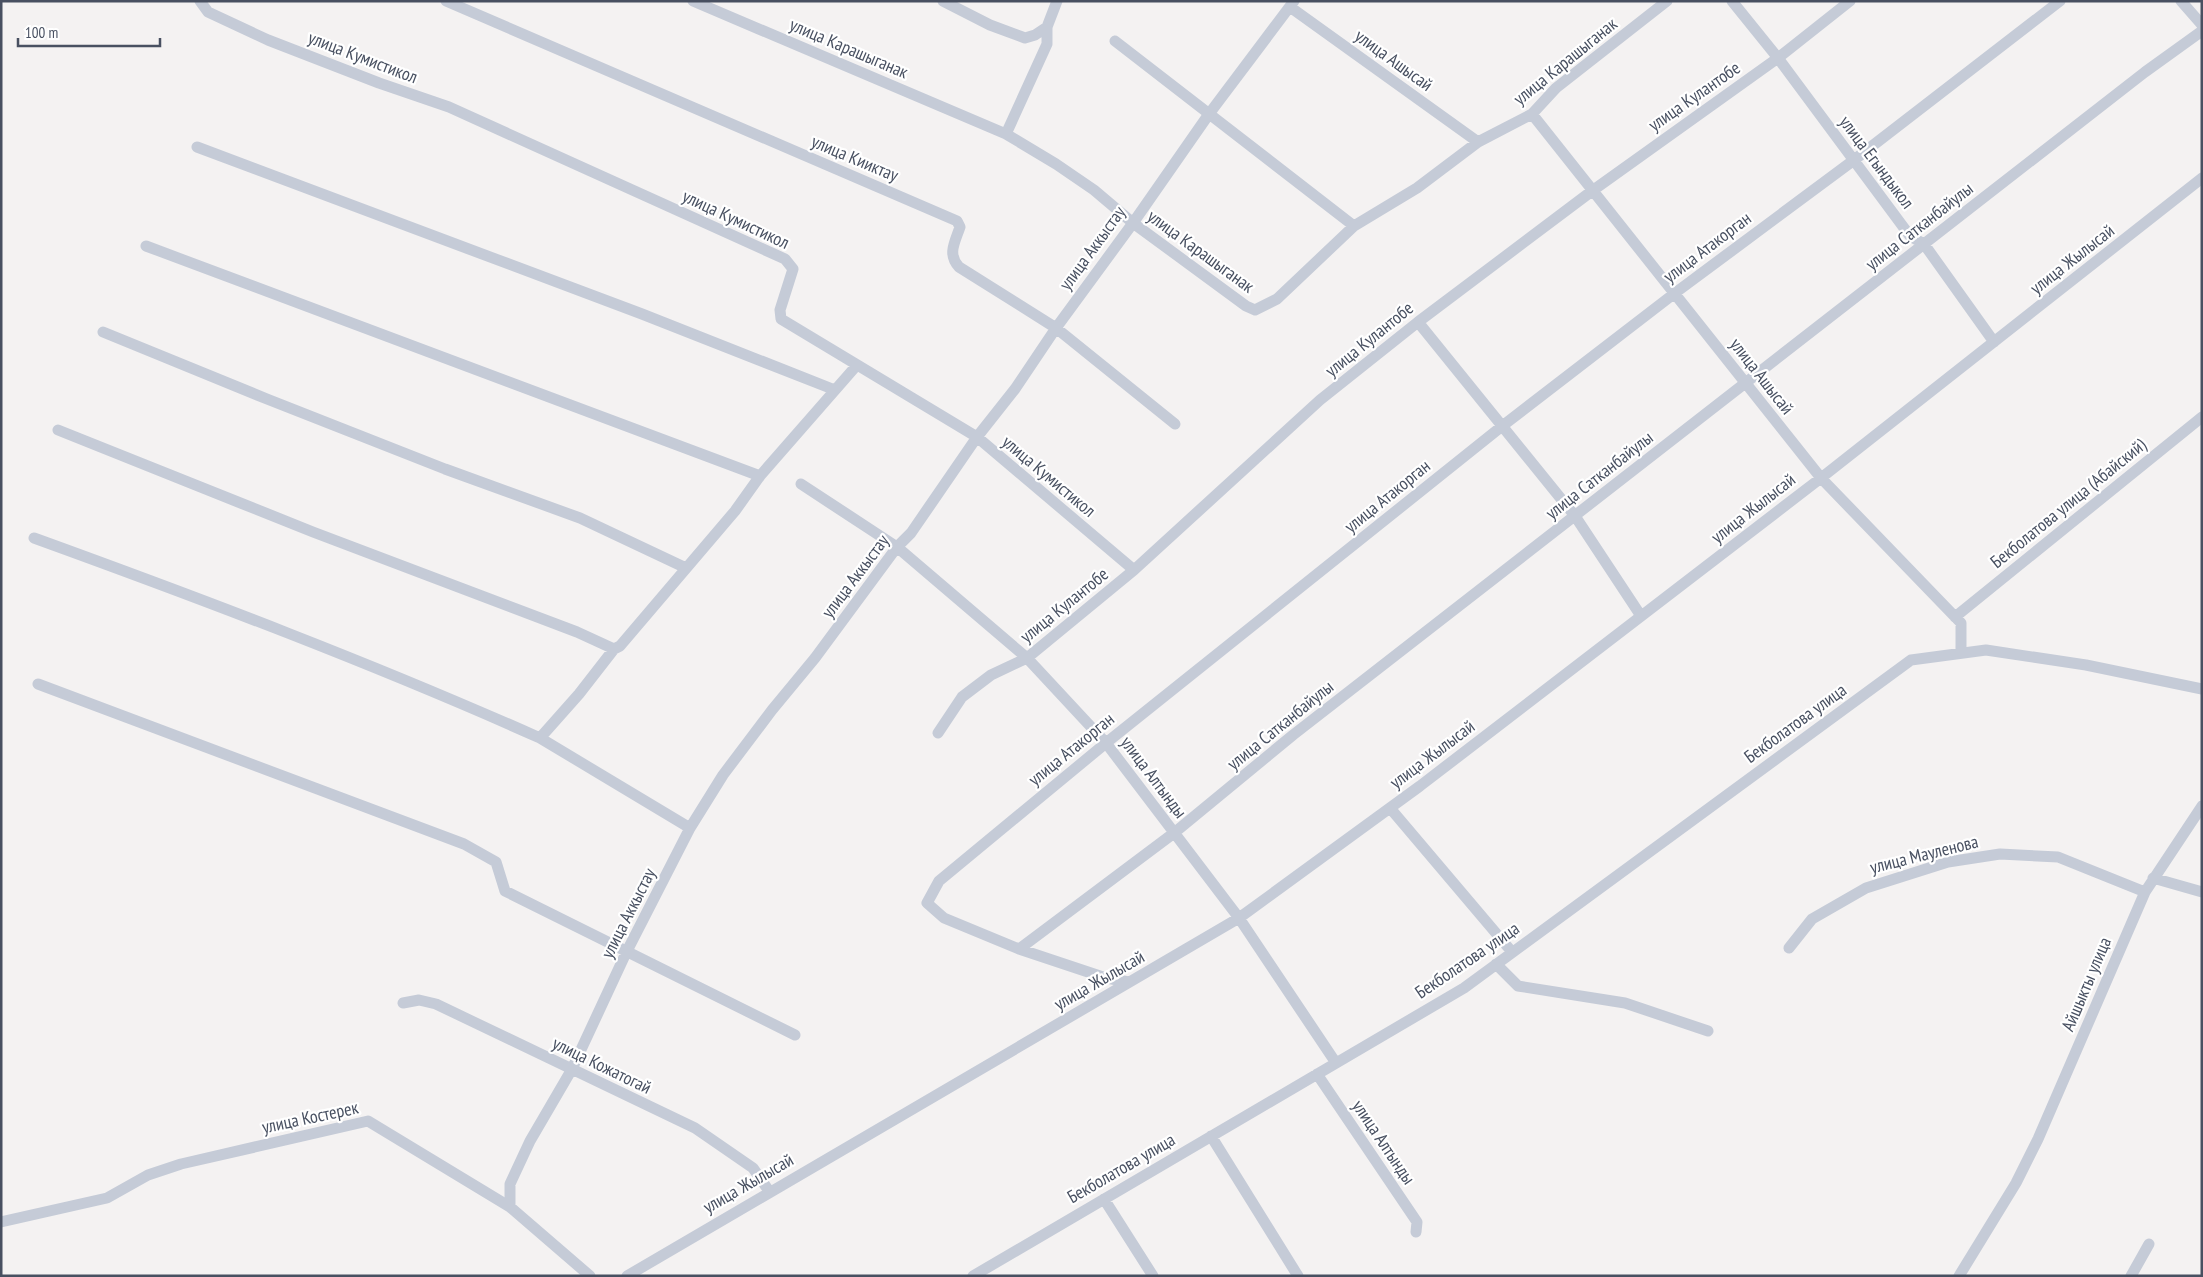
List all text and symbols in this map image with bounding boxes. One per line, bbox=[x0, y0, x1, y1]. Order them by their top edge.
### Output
street label: улица Карашыганак bbox=[1509, 12, 1621, 110]
street label: улица Карашыганак bbox=[786, 13, 912, 83]
scale bar bbox=[18, 15, 160, 47]
text: 100 m bbox=[25, 23, 58, 42]
street label: улица Ашысай bbox=[1351, 24, 1437, 96]
street label: улица Кумистикол bbox=[305, 26, 421, 88]
street label: улица Кулантобе bbox=[1644, 56, 1744, 136]
street label: улица Егындыкол bbox=[1834, 111, 1920, 213]
street label: улица Кииктау bbox=[808, 129, 902, 187]
street label: улица Сатканбайулы bbox=[1861, 177, 1977, 275]
street label: улица Кумистикол bbox=[679, 184, 793, 254]
street label: улица Аккыстау bbox=[1054, 201, 1130, 295]
street label: улица Карашыганак bbox=[1143, 204, 1259, 298]
street label: улица Атакорган bbox=[1659, 206, 1755, 288]
street label: улица Жылысай bbox=[2025, 219, 2119, 299]
street label: улица Кулантобе bbox=[1320, 296, 1418, 382]
street label: улица Ашысай bbox=[1725, 333, 1799, 419]
street label: улица Сатканбайулы bbox=[1541, 426, 1657, 524]
street label: улица Кумистикол bbox=[997, 430, 1101, 522]
street label: Бекболатова улица (Абайский) bbox=[1986, 433, 2151, 573]
street label: улица Атакорган bbox=[1339, 454, 1435, 538]
street label: улица Жылысай bbox=[1706, 468, 1800, 548]
street label: улица Аккыстау bbox=[816, 530, 894, 622]
street label: улица Кулантобе bbox=[1015, 562, 1113, 648]
street label: улица Сатканбайулы bbox=[1222, 675, 1338, 775]
street label: Бекболатова улица bbox=[1739, 678, 1851, 768]
street label: улица Атакорган bbox=[1023, 707, 1119, 791]
street label: улица Жылысай bbox=[1385, 715, 1479, 793]
street label: улица Алтынды bbox=[1116, 731, 1192, 823]
street label: улица Мауленова bbox=[1867, 829, 1981, 879]
street label: улица Аккыстау bbox=[595, 864, 661, 962]
street label: Бекболатова улица bbox=[1410, 917, 1524, 1003]
street label: Айшыкты улица bbox=[2056, 934, 2116, 1034]
street label: улица Жылысай bbox=[1050, 945, 1148, 1015]
street label: улица Кожатогай bbox=[549, 1031, 655, 1099]
street label: улица Алтынды bbox=[1347, 1095, 1421, 1189]
street label: улица Костерек bbox=[260, 1096, 360, 1138]
street label: Бекболатова улица bbox=[1063, 1128, 1179, 1208]
street label: улица Жылысай bbox=[699, 1148, 797, 1218]

